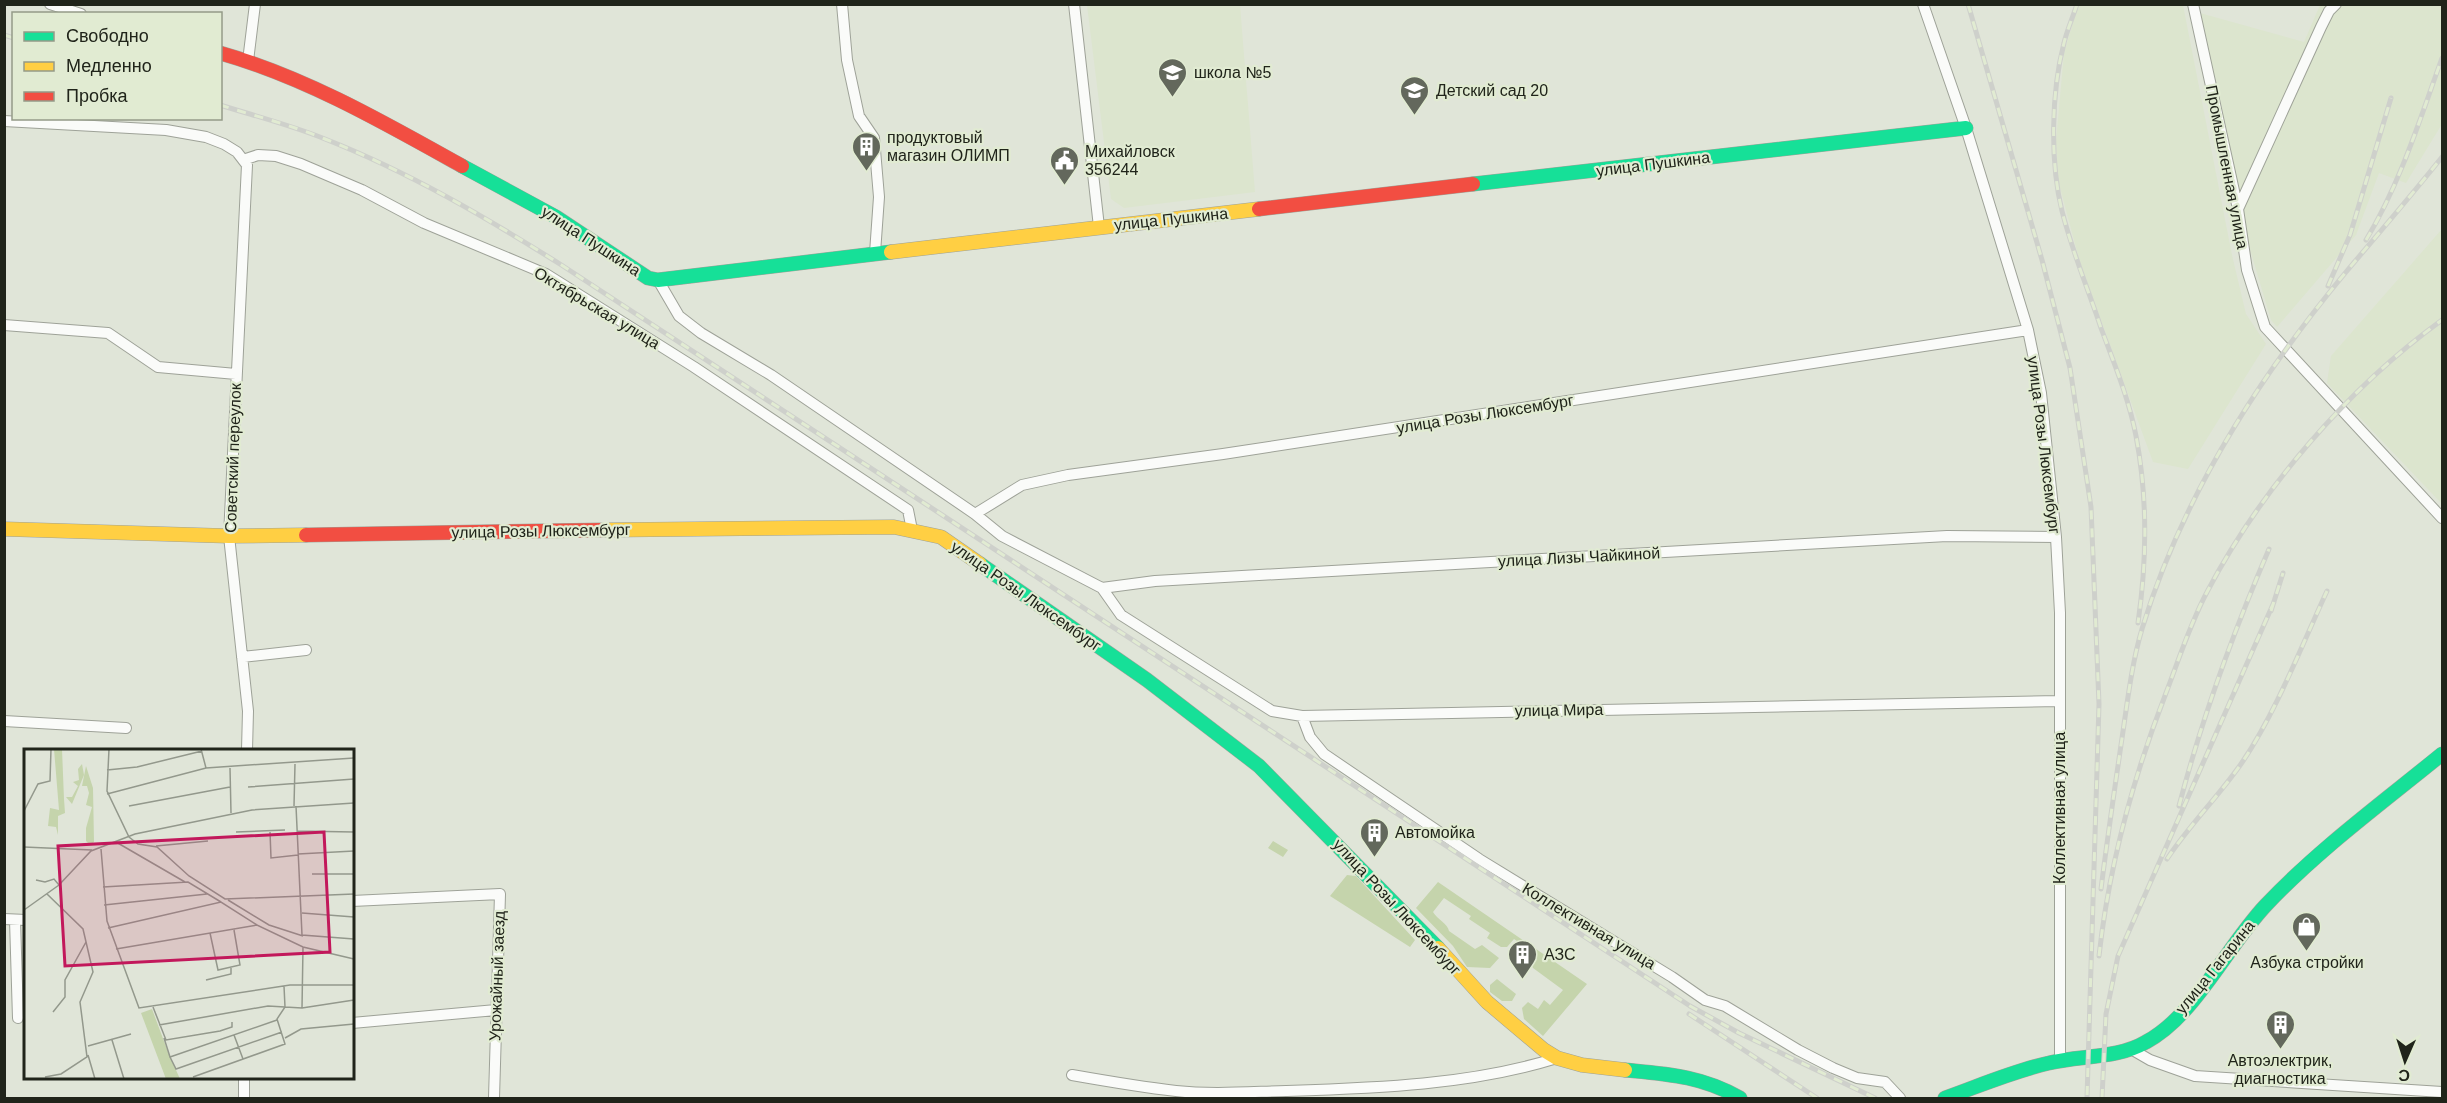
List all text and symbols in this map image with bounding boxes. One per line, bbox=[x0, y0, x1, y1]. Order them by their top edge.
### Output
legend bbox=[12, 12, 222, 120]
text: Свободно bbox=[66, 26, 149, 46]
text: Медленно bbox=[66, 56, 152, 76]
school or university icon: школа №5 bbox=[1157, 56, 1189, 98]
place label: школа №5 bbox=[1194, 64, 1271, 81]
school or university icon: Детский сад 20 bbox=[1399, 74, 1431, 116]
place label: Детский сад 20 bbox=[1436, 82, 1548, 99]
street label: Промышленная улица bbox=[2203, 84, 2251, 250]
text: Пробка bbox=[66, 86, 129, 106]
place label: продуктовый магазин ОЛИМП bbox=[887, 129, 1010, 164]
building icon: продуктовый магазин ОЛИМП bbox=[850, 130, 882, 172]
place label: Михайловск 356244 bbox=[1085, 143, 1176, 178]
public building icon: Михайловск 356244 bbox=[1048, 144, 1080, 186]
street label: улица Пушкина bbox=[1595, 149, 1711, 179]
street label: улица Пушкина bbox=[538, 203, 644, 279]
street label: улица Пушкина bbox=[1113, 205, 1229, 233]
street label: Октябрьская улица bbox=[531, 264, 663, 352]
street label: улица Розы Люксембург bbox=[2025, 355, 2063, 535]
street label: Советский переулок bbox=[222, 382, 244, 533]
street label: улица Розы Люксембург bbox=[1395, 392, 1575, 436]
street label: улица Розы Люксембург bbox=[451, 521, 631, 541]
street label: улица Розы Люксембург bbox=[948, 538, 1104, 654]
street label: улица Лизы Чайкиной bbox=[1498, 544, 1660, 570]
street label: улица Мира bbox=[1515, 701, 1603, 719]
street label: Коллективная улица bbox=[2051, 732, 2068, 884]
inset map bbox=[24, 749, 354, 1079]
building icon: Автомойка bbox=[1358, 816, 1390, 858]
place label: Автомойка bbox=[1395, 824, 1475, 841]
street label: улица Розы Люксембург bbox=[1330, 836, 1464, 978]
street label: Коллективная улица bbox=[1519, 880, 1659, 973]
street label: Урожайный заезд bbox=[486, 910, 508, 1041]
shop icon: Азбука стройки bbox=[2291, 910, 2323, 952]
street label: улица Гагарина bbox=[2172, 917, 2258, 1017]
building icon: АЗС bbox=[1507, 938, 1539, 980]
place label: АЗС bbox=[1544, 946, 1576, 963]
place label: Азбука стройки bbox=[2250, 954, 2364, 971]
building icon: Автоэлектрик, диагностика bbox=[2264, 1008, 2296, 1050]
north arrow bbox=[2375, 1031, 2435, 1091]
place label: Автоэлектрик, диагностика bbox=[2228, 1052, 2332, 1087]
text: С bbox=[2398, 1067, 2410, 1084]

